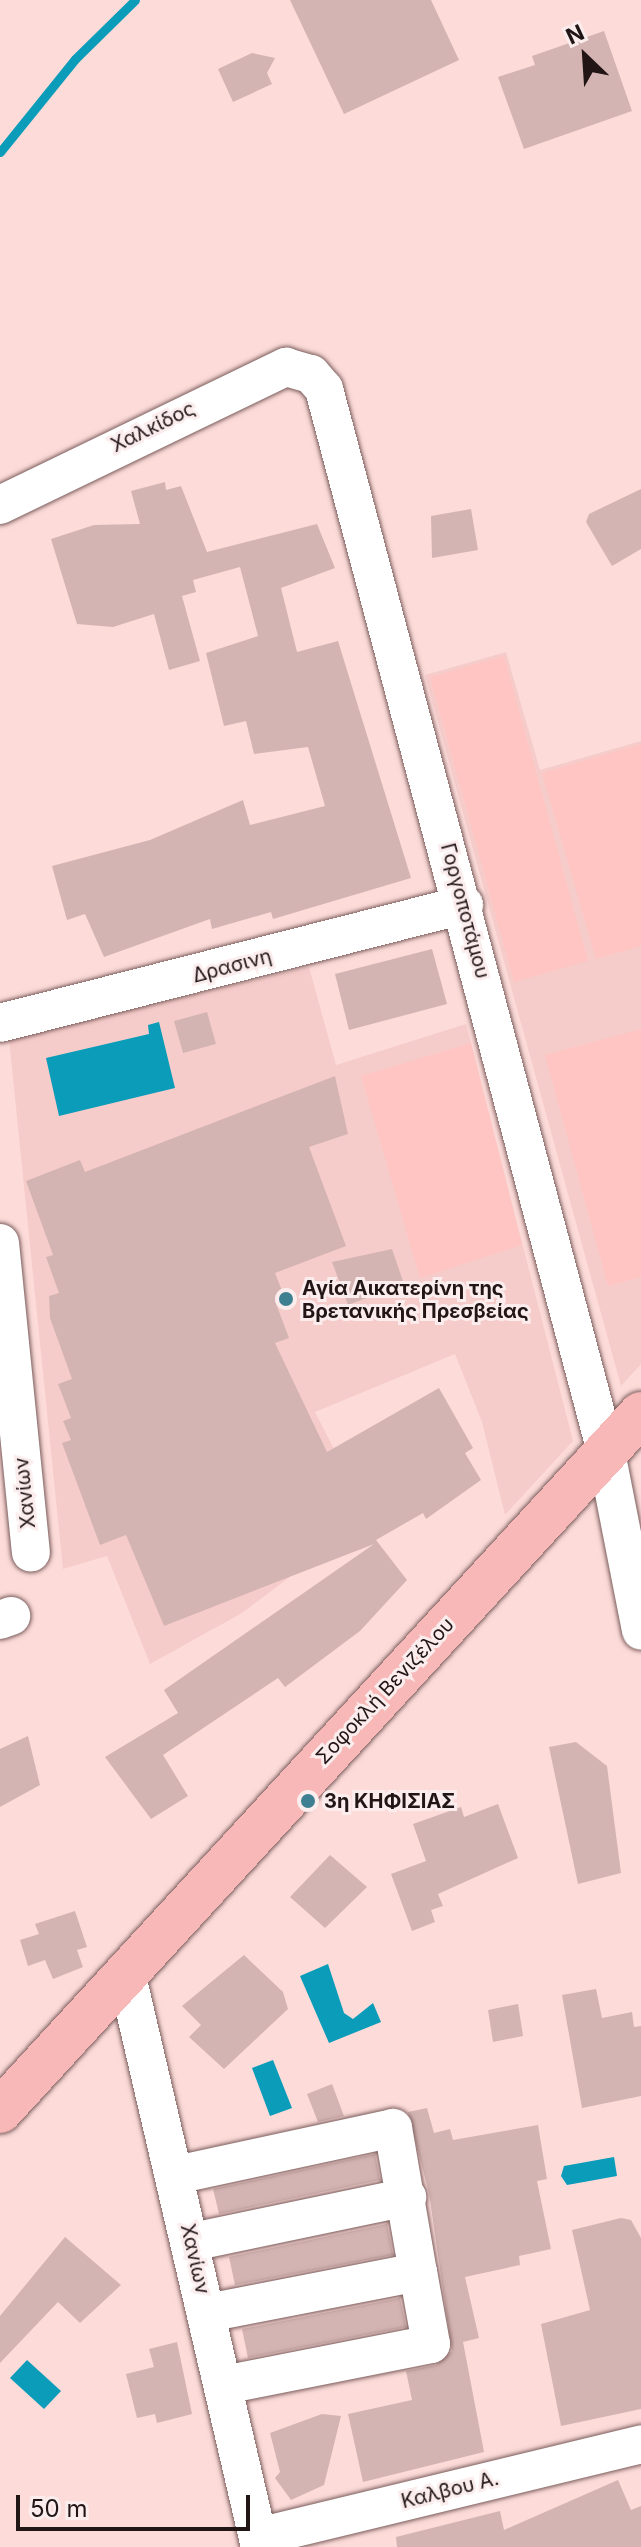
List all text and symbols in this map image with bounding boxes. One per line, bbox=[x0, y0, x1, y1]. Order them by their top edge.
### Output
north arrow bbox=[545, 16, 625, 96]
text: N bbox=[562, 19, 588, 50]
street label: Χαλκίδος bbox=[107, 396, 199, 458]
street label: Γοργοποτάμου bbox=[435, 841, 495, 981]
street label: Δρασινη bbox=[190, 944, 274, 988]
place label: Αγία Αικατερίνη της Βρετανικής Πρεσβείας bbox=[302, 1276, 529, 1323]
marker: Αγία Αικατερίνη της Βρετανικής Πρεσβείας bbox=[277, 1290, 295, 1308]
street label: Χανίων bbox=[9, 1456, 41, 1530]
street label: Σοφοκλή Βενιζέλου bbox=[311, 1613, 459, 1769]
place label: 3η ΚΗΦΙΣΙΑΣ bbox=[324, 1789, 455, 1813]
marker: 3η ΚΗΦΙΣΙΑΣ bbox=[299, 1792, 317, 1810]
street label: Χανίων bbox=[175, 2221, 215, 2297]
street label: Καλβου Α. bbox=[399, 2466, 501, 2514]
scale bar bbox=[20, 2479, 254, 2529]
text: 50 m bbox=[30, 2494, 88, 2523]

